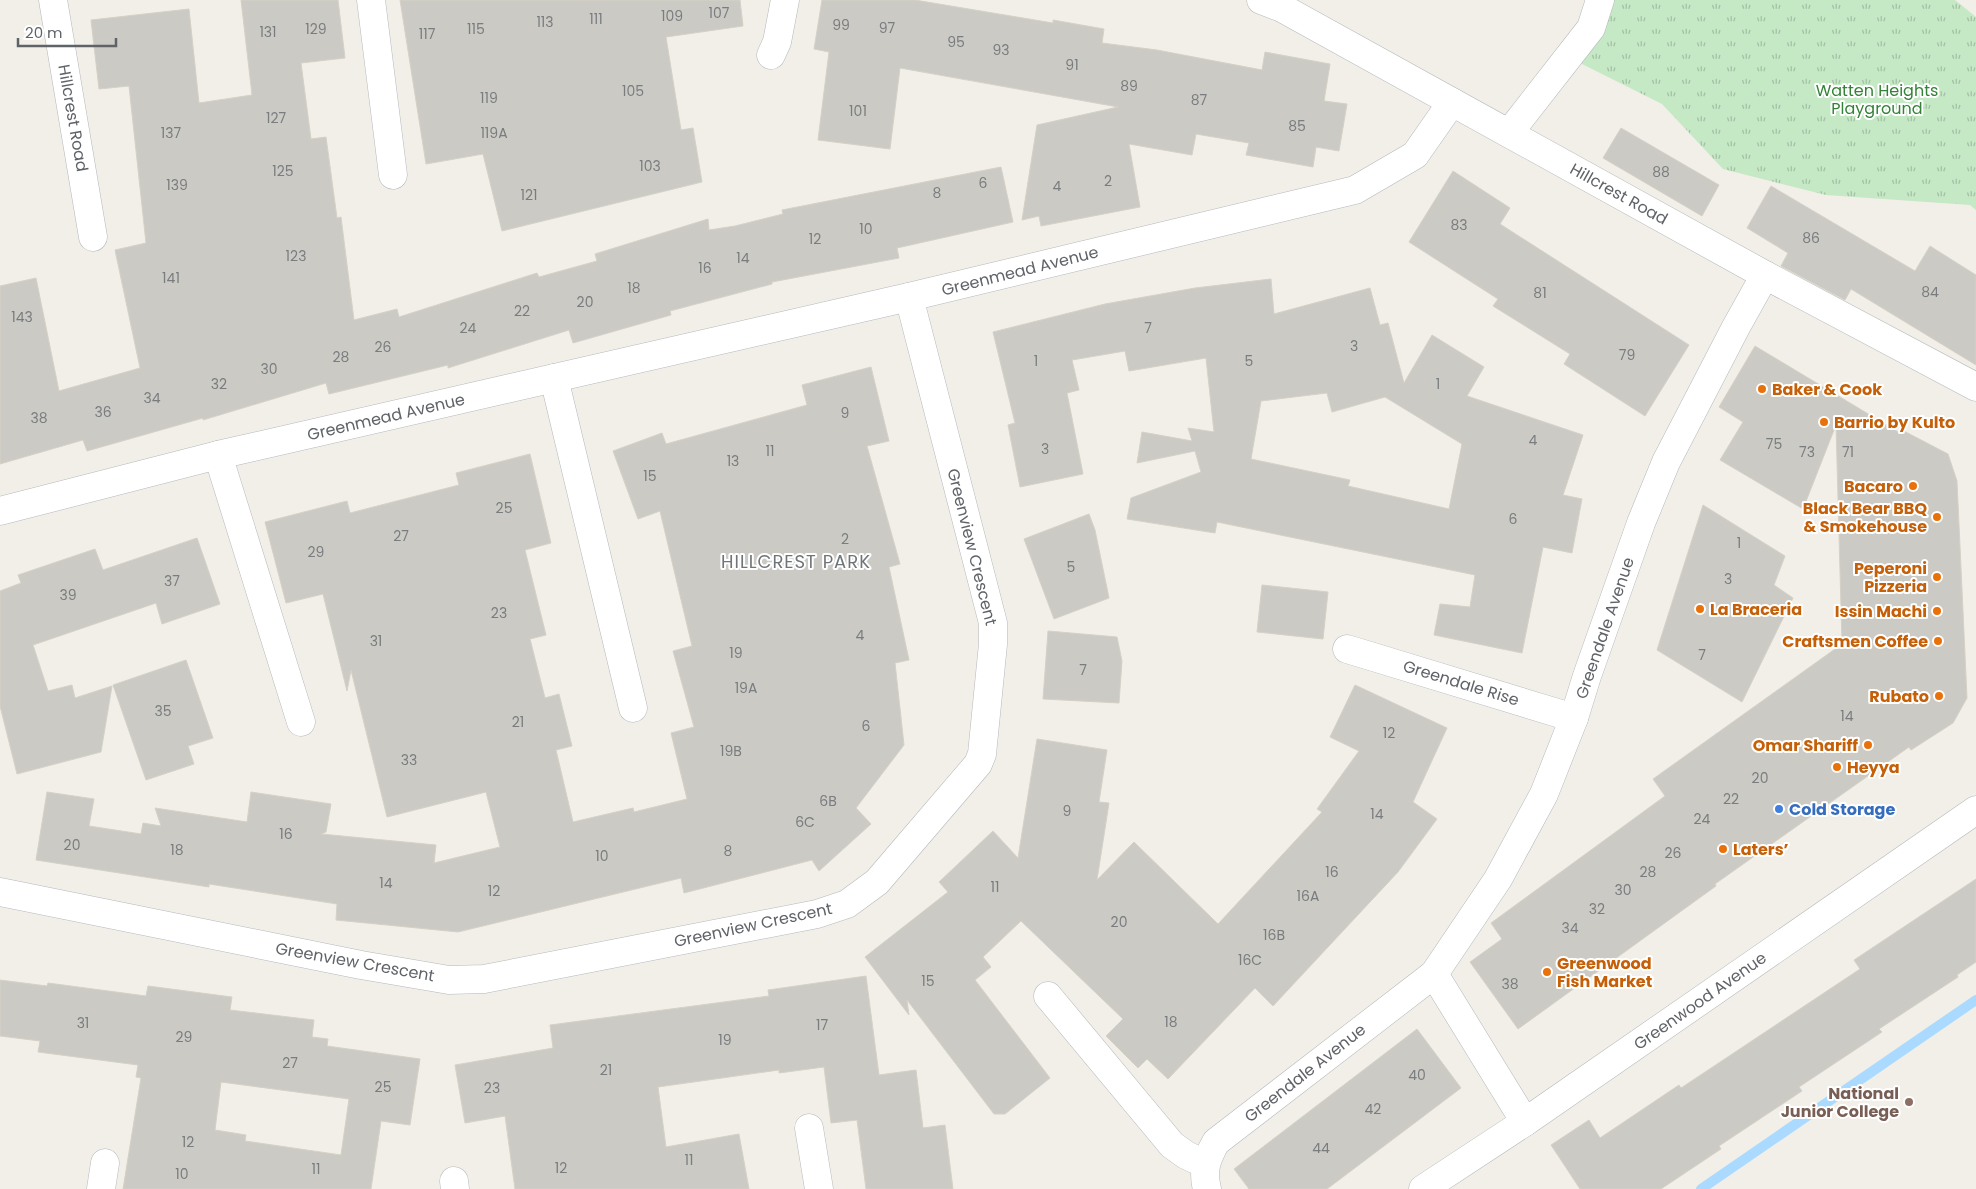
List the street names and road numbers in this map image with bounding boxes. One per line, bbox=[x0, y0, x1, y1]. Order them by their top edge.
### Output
street label: Hillcrest Road bbox=[52, 63, 94, 173]
street label: Hillcrest Road bbox=[1566, 158, 1672, 230]
street label: Greenmead Avenue bbox=[939, 240, 1101, 302]
street label: Greenmead Avenue bbox=[305, 388, 467, 446]
street label: Greenview Crescent bbox=[941, 466, 1003, 628]
street label: Greendale Avenue bbox=[1570, 554, 1640, 702]
street label: Greendale Rise bbox=[1400, 654, 1522, 712]
street label: Greenview Crescent bbox=[672, 897, 834, 953]
street label: Greenview Crescent bbox=[274, 937, 436, 987]
street label: Greenwood Avenue bbox=[1629, 946, 1771, 1056]
street label: Greendale Avenue bbox=[1239, 1018, 1371, 1128]

